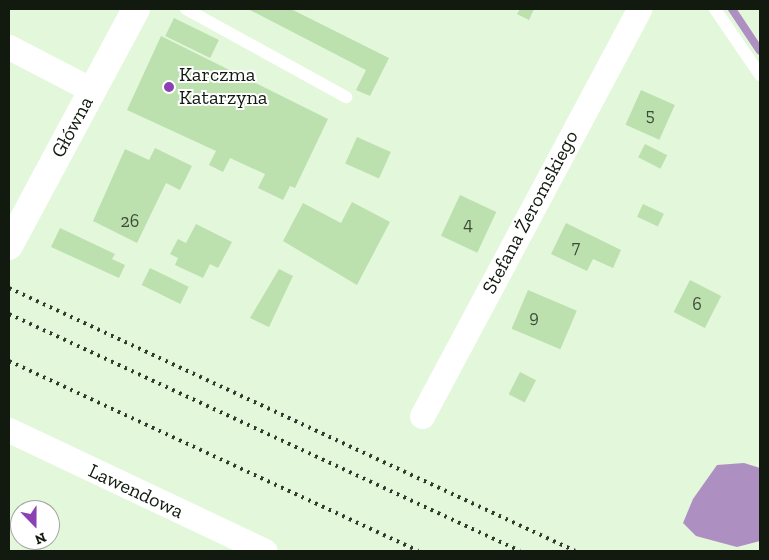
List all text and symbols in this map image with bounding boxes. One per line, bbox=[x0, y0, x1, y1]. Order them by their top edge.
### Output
place label: Karczma Katarzyna bbox=[179, 63, 267, 110]
marker: Karczma Katarzyna bbox=[163, 81, 175, 93]
street label: Główna bbox=[46, 92, 98, 162]
house number: 5 bbox=[645, 104, 655, 126]
street label: Stefana Żeromskiego bbox=[477, 126, 583, 298]
house number: 26 bbox=[121, 210, 139, 232]
house number: 4 bbox=[463, 213, 473, 235]
house number: 7 bbox=[572, 236, 580, 258]
house number: 6 bbox=[692, 293, 702, 315]
house number: 9 bbox=[529, 306, 539, 328]
street label: Lawendowa bbox=[85, 459, 187, 523]
north arrow bbox=[10, 500, 60, 550]
text: N bbox=[32, 529, 49, 548]

